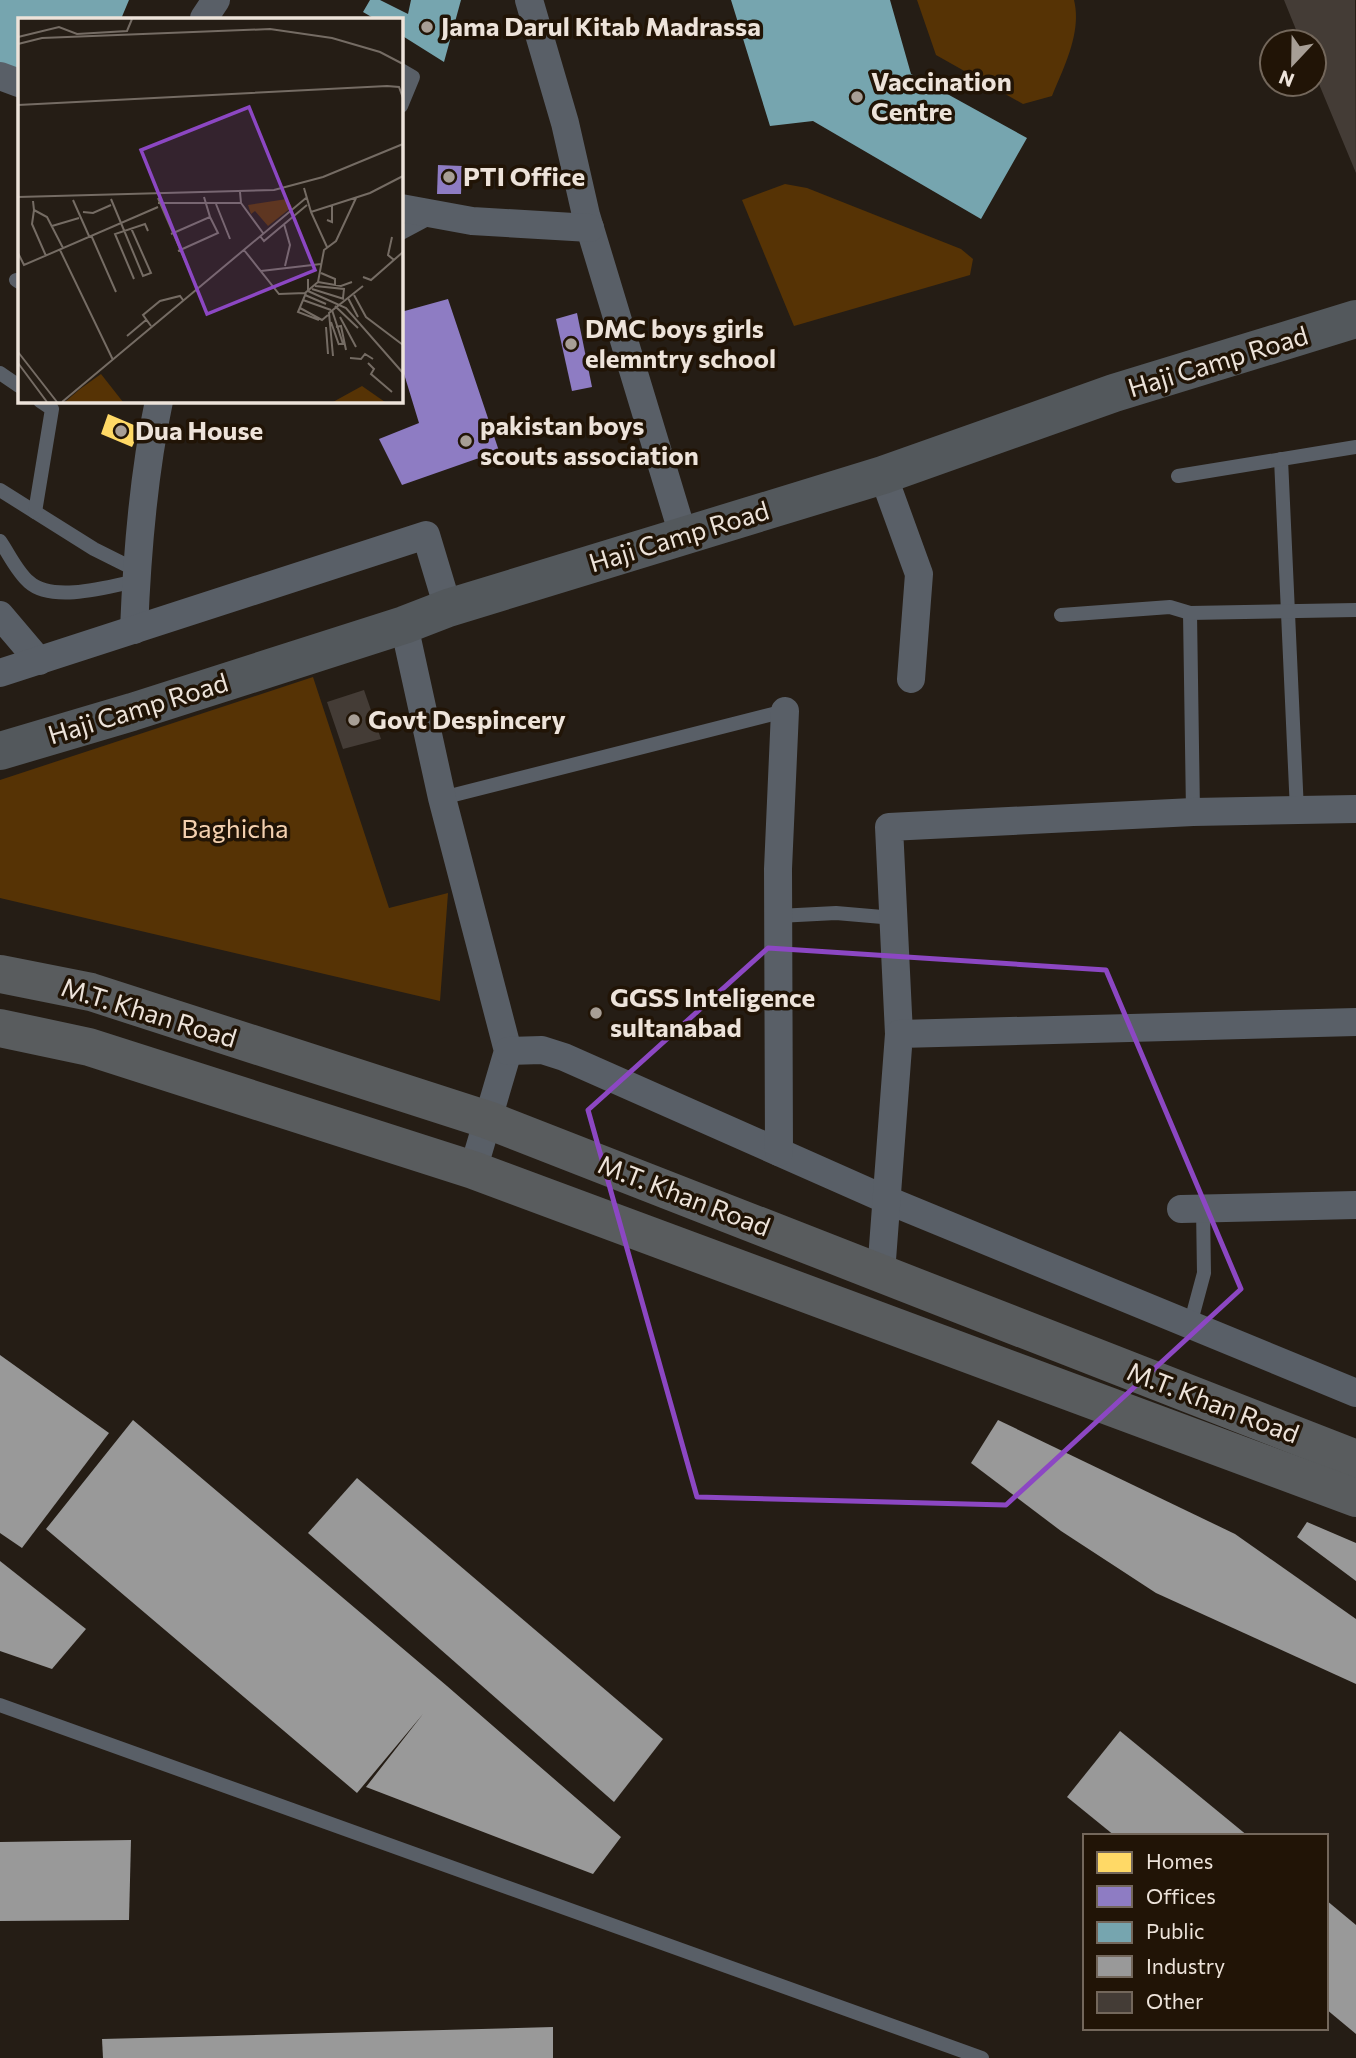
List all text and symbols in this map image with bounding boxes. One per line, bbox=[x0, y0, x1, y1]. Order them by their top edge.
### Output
place label: Jama Darul Kitab Madrassa bbox=[441, 10, 761, 41]
inset map bbox=[18, 18, 402, 402]
marker: Jama Darul Kitab Madrassa bbox=[419, 19, 435, 35]
north arrow bbox=[1258, 28, 1328, 98]
place label: Vaccination Centre bbox=[871, 65, 1012, 126]
text: N bbox=[1276, 66, 1297, 93]
marker: Vaccination Centre bbox=[849, 89, 865, 105]
place label: PTI Office bbox=[463, 160, 585, 191]
marker: PTI Office bbox=[441, 169, 457, 185]
place label: DMC boys girls elemntry school bbox=[585, 312, 776, 373]
street label: Haji Camp Road bbox=[1124, 318, 1311, 403]
marker: DMC boys girls elemntry school bbox=[563, 336, 579, 352]
place label: pakistan boys scouts association bbox=[480, 409, 699, 470]
place label: Dua House bbox=[135, 414, 263, 445]
marker: Dua House bbox=[113, 423, 129, 439]
marker: pakistan boys scouts association bbox=[458, 433, 474, 449]
street label: Haji Camp Road bbox=[585, 493, 772, 578]
street label: Haji Camp Road bbox=[44, 665, 231, 750]
place label: Govt Despincery bbox=[368, 703, 566, 734]
marker: Govt Despincery bbox=[346, 712, 362, 728]
park label: Baghicha bbox=[181, 812, 289, 843]
street label: M.T. Khan Road bbox=[58, 970, 241, 1053]
place label: GGSS Inteligence sultanabad bbox=[610, 981, 815, 1042]
marker: GGSS Inteligence sultanabad bbox=[588, 1005, 604, 1021]
street label: M.T. Khan Road bbox=[594, 1148, 775, 1242]
street label: M.T. Khan Road bbox=[1123, 1355, 1304, 1449]
legend bbox=[1083, 1834, 1328, 2030]
text: Homes bbox=[1146, 1848, 1213, 1873]
text: Offices bbox=[1146, 1883, 1216, 1908]
text: Public bbox=[1146, 1918, 1204, 1943]
text: Industry bbox=[1146, 1953, 1225, 1978]
text: Other bbox=[1146, 1988, 1203, 2013]

